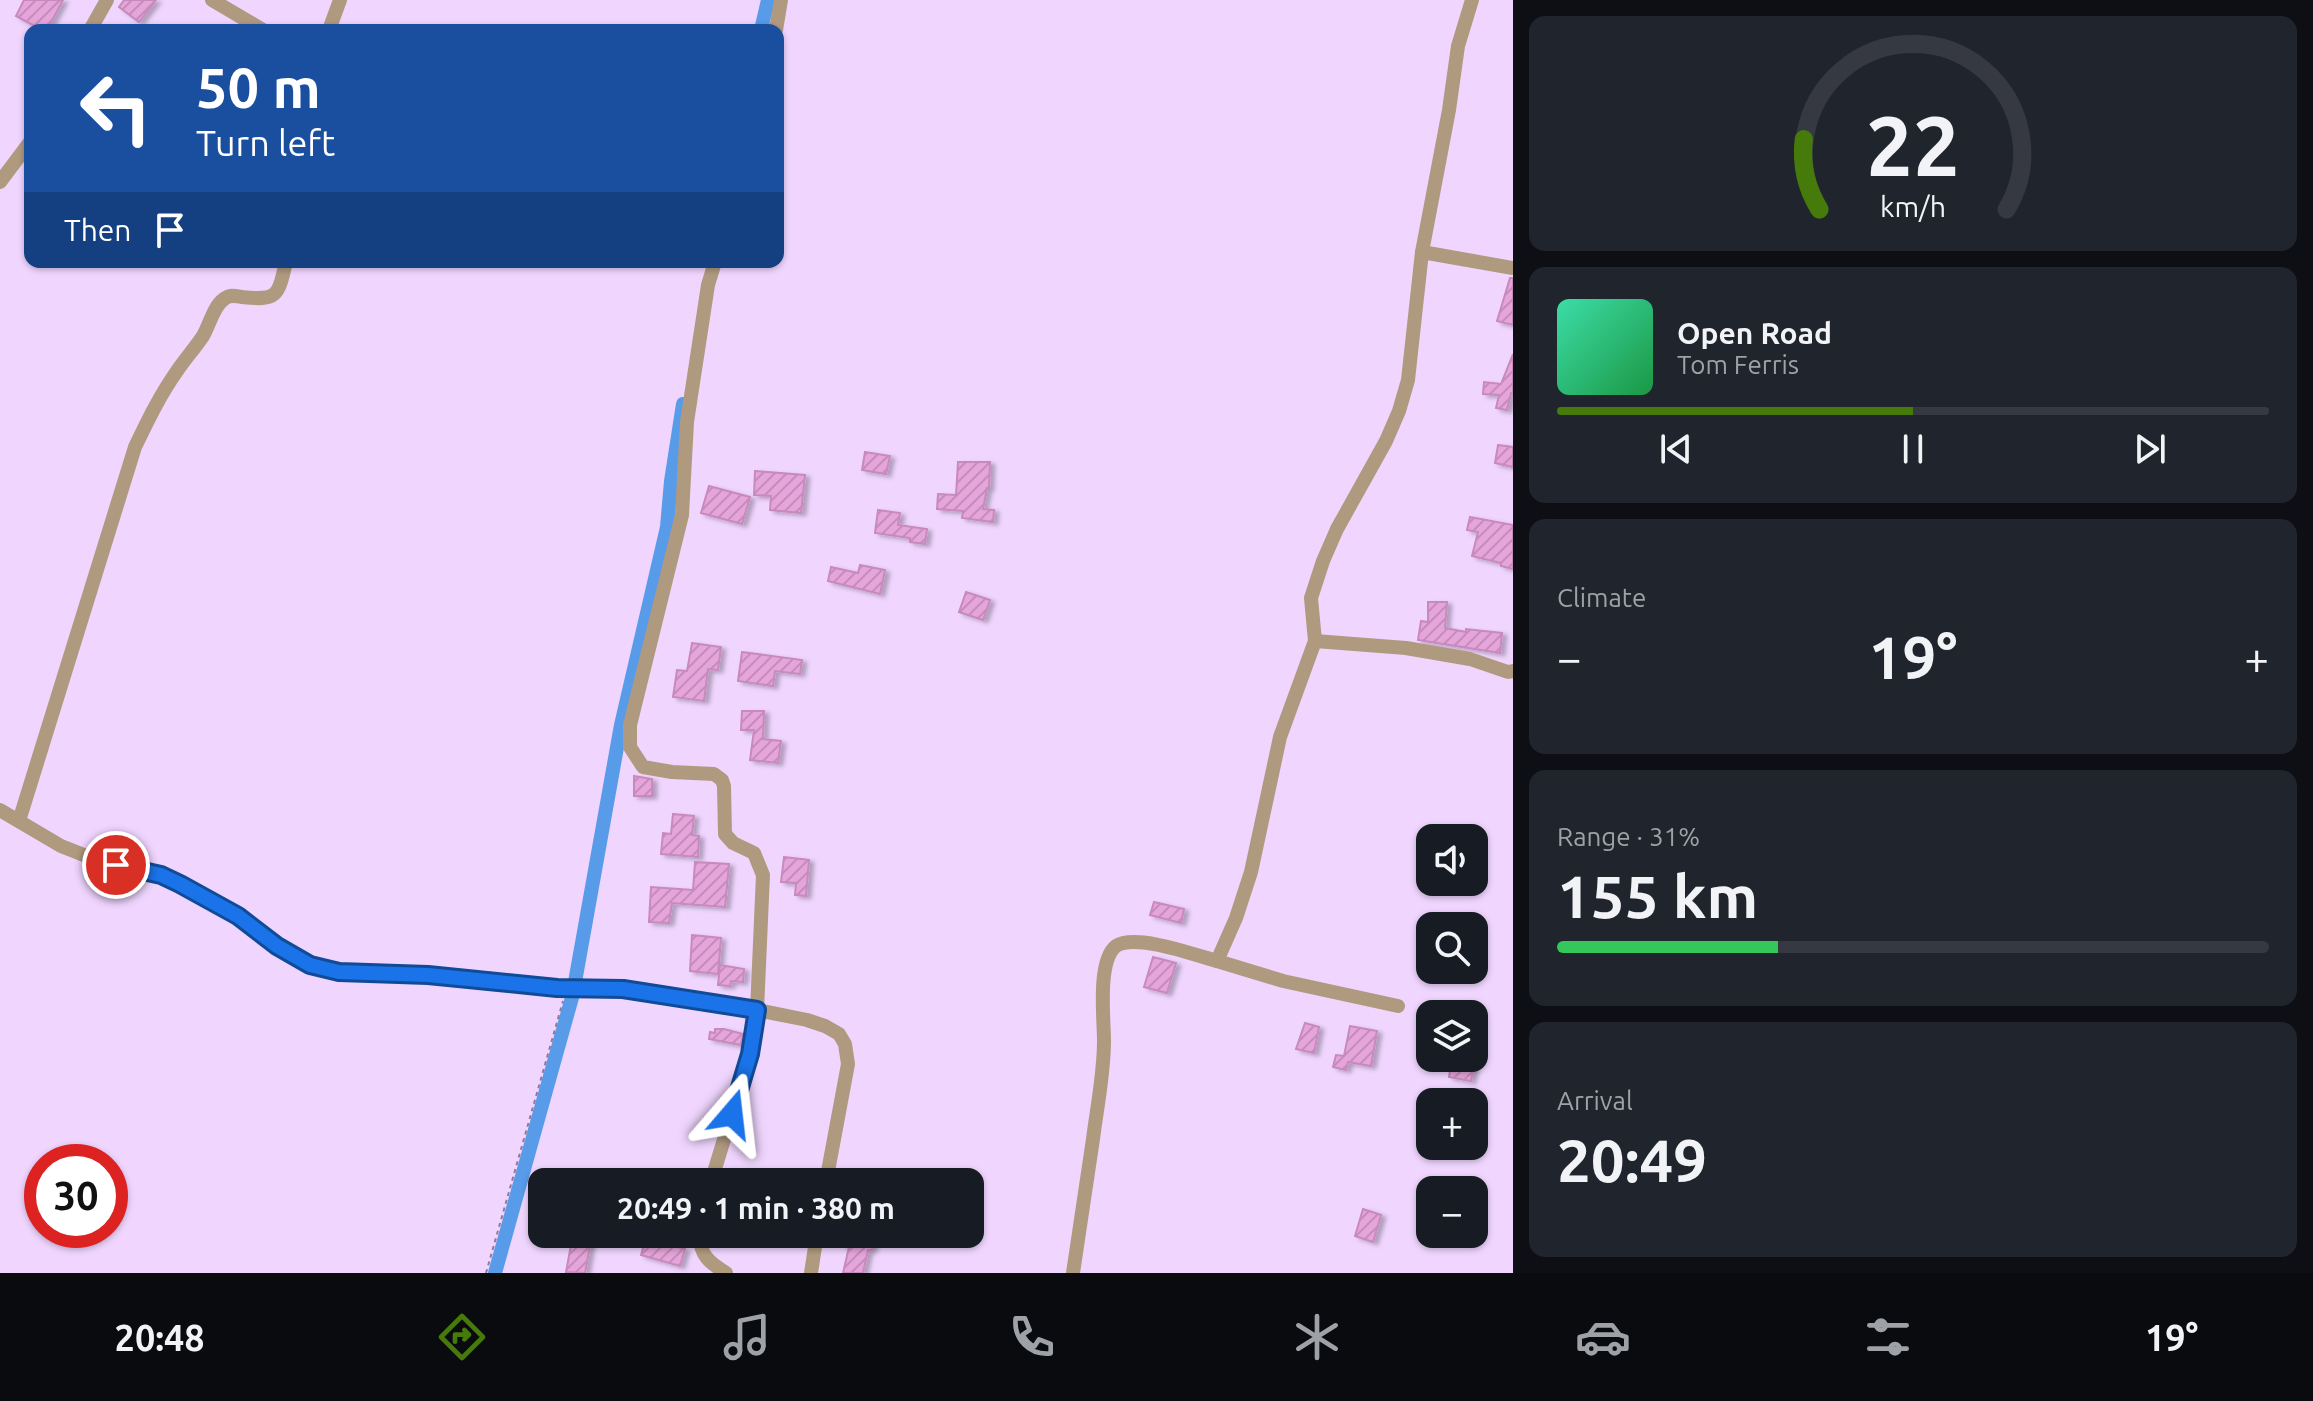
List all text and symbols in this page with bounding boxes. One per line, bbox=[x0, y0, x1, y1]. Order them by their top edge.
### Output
icon: left bbox=[64, 56, 168, 160]
text: 50 m bbox=[196, 56, 321, 119]
text: 22 bbox=[1866, 97, 1960, 191]
text: Turn left bbox=[196, 122, 335, 163]
text: km/h bbox=[1880, 190, 1946, 222]
icon: arrive bbox=[148, 208, 192, 252]
text: Then bbox=[64, 213, 132, 247]
text: Open Road bbox=[1677, 316, 1832, 350]
text: Tom Ferris bbox=[1677, 350, 1799, 379]
icon: previous bbox=[1654, 427, 1698, 471]
icon: pause bbox=[1891, 427, 1935, 471]
icon: next bbox=[2128, 427, 2172, 471]
text: Climate bbox=[1557, 583, 1646, 612]
text: 19° bbox=[1869, 623, 1957, 690]
text: − bbox=[1557, 633, 1582, 682]
text: + bbox=[2244, 633, 2269, 682]
text: Range · 31% bbox=[1557, 822, 1700, 851]
map controls bbox=[1416, 824, 1488, 1248]
button: sound bbox=[1416, 824, 1488, 896]
pin bbox=[82, 831, 150, 899]
icon: arrive bbox=[94, 843, 138, 887]
text: 155 km bbox=[1557, 862, 1758, 929]
button: search bbox=[1416, 912, 1488, 984]
button: layers bbox=[1416, 1000, 1488, 1072]
position arrow bbox=[690, 1072, 774, 1156]
text: Arrival bbox=[1557, 1086, 1633, 1115]
button: + bbox=[1416, 1088, 1488, 1160]
text: 20:49 bbox=[1557, 1126, 1707, 1193]
speed limit sign: 30 bbox=[24, 1144, 128, 1248]
button: − bbox=[1416, 1176, 1488, 1248]
text: 20:49 · 1 min · 380 m bbox=[617, 1191, 895, 1225]
icon: directions bbox=[434, 1309, 490, 1365]
icon: music bbox=[719, 1309, 775, 1365]
icon: phone bbox=[1004, 1309, 1060, 1365]
icon: climate bbox=[1289, 1309, 1345, 1365]
icon: car bbox=[1575, 1309, 1631, 1365]
icon: filters bbox=[1860, 1309, 1916, 1365]
text: 20:48 bbox=[115, 1317, 205, 1358]
text: 19° bbox=[2145, 1317, 2198, 1358]

